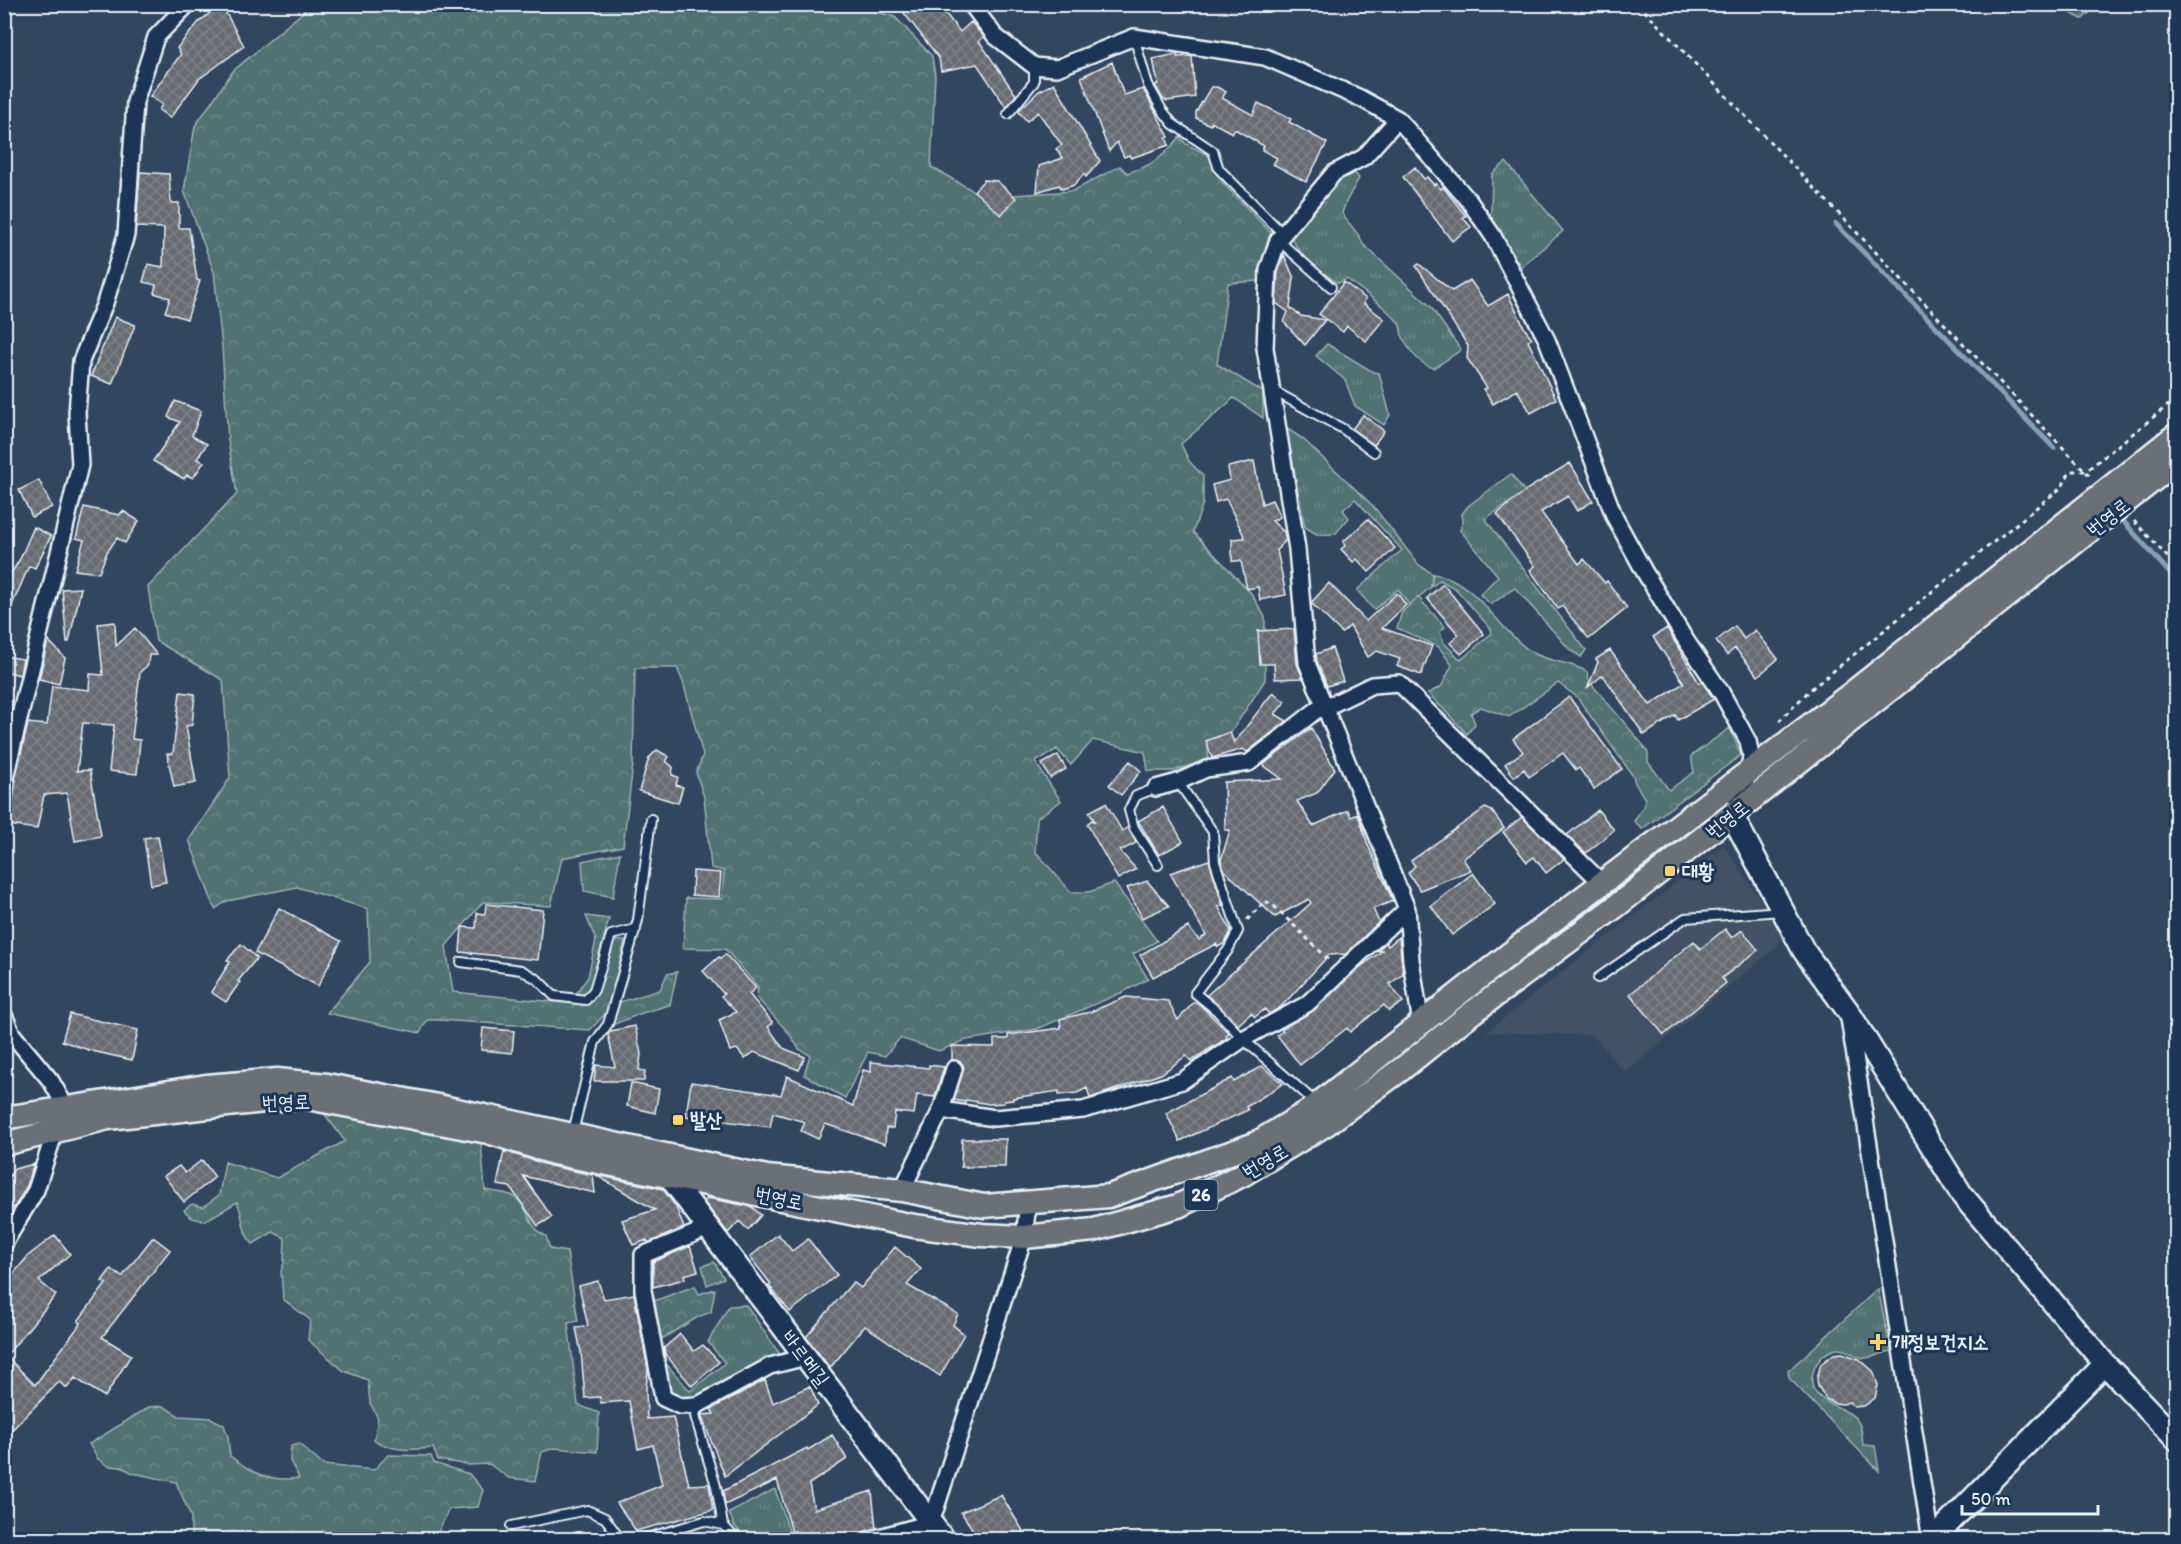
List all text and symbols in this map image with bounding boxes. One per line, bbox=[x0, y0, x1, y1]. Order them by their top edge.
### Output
street label: 번영로 bbox=[2082, 493, 2134, 541]
street label: 번영로 bbox=[1701, 795, 1753, 843]
place label: 대황 bbox=[1682, 859, 1715, 883]
marker: 대황 bbox=[1663, 864, 1677, 878]
street label: 번영로 bbox=[261, 1089, 311, 1115]
place label: 발산 bbox=[690, 1108, 722, 1132]
marker: 발산 bbox=[671, 1113, 685, 1127]
street label: 번영로 bbox=[1238, 1139, 1292, 1183]
road number: 26 bbox=[1184, 1180, 1218, 1210]
street label: 번영로 bbox=[753, 1181, 805, 1215]
street label: 바르메길 bbox=[777, 1325, 835, 1391]
place label: 개정보건지소 bbox=[1892, 1330, 1989, 1354]
marker: 개정보건지소 bbox=[1869, 1333, 1887, 1351]
scale bar bbox=[1962, 1478, 2098, 1516]
text: 50 m bbox=[1971, 1488, 2011, 1510]

